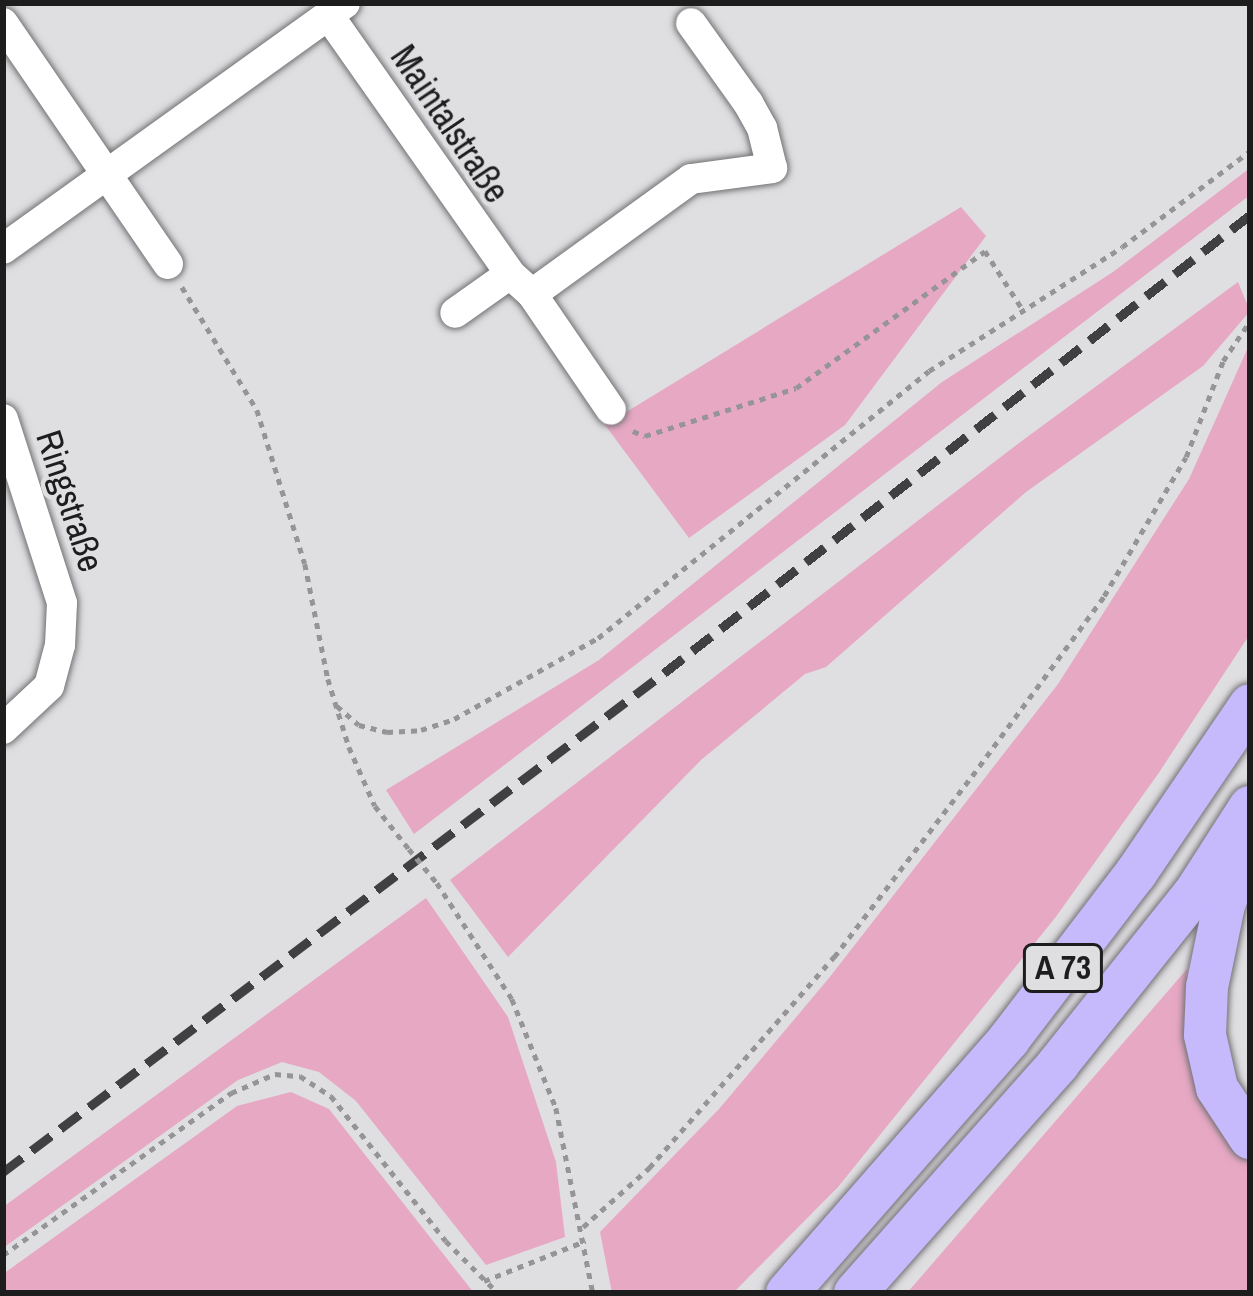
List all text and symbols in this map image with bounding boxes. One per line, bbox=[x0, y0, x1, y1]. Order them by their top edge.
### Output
street label: Maintalstraße bbox=[382, 37, 518, 211]
street label: Ringstraße bbox=[27, 425, 113, 577]
road number: A 73 bbox=[1021, 941, 1105, 995]

